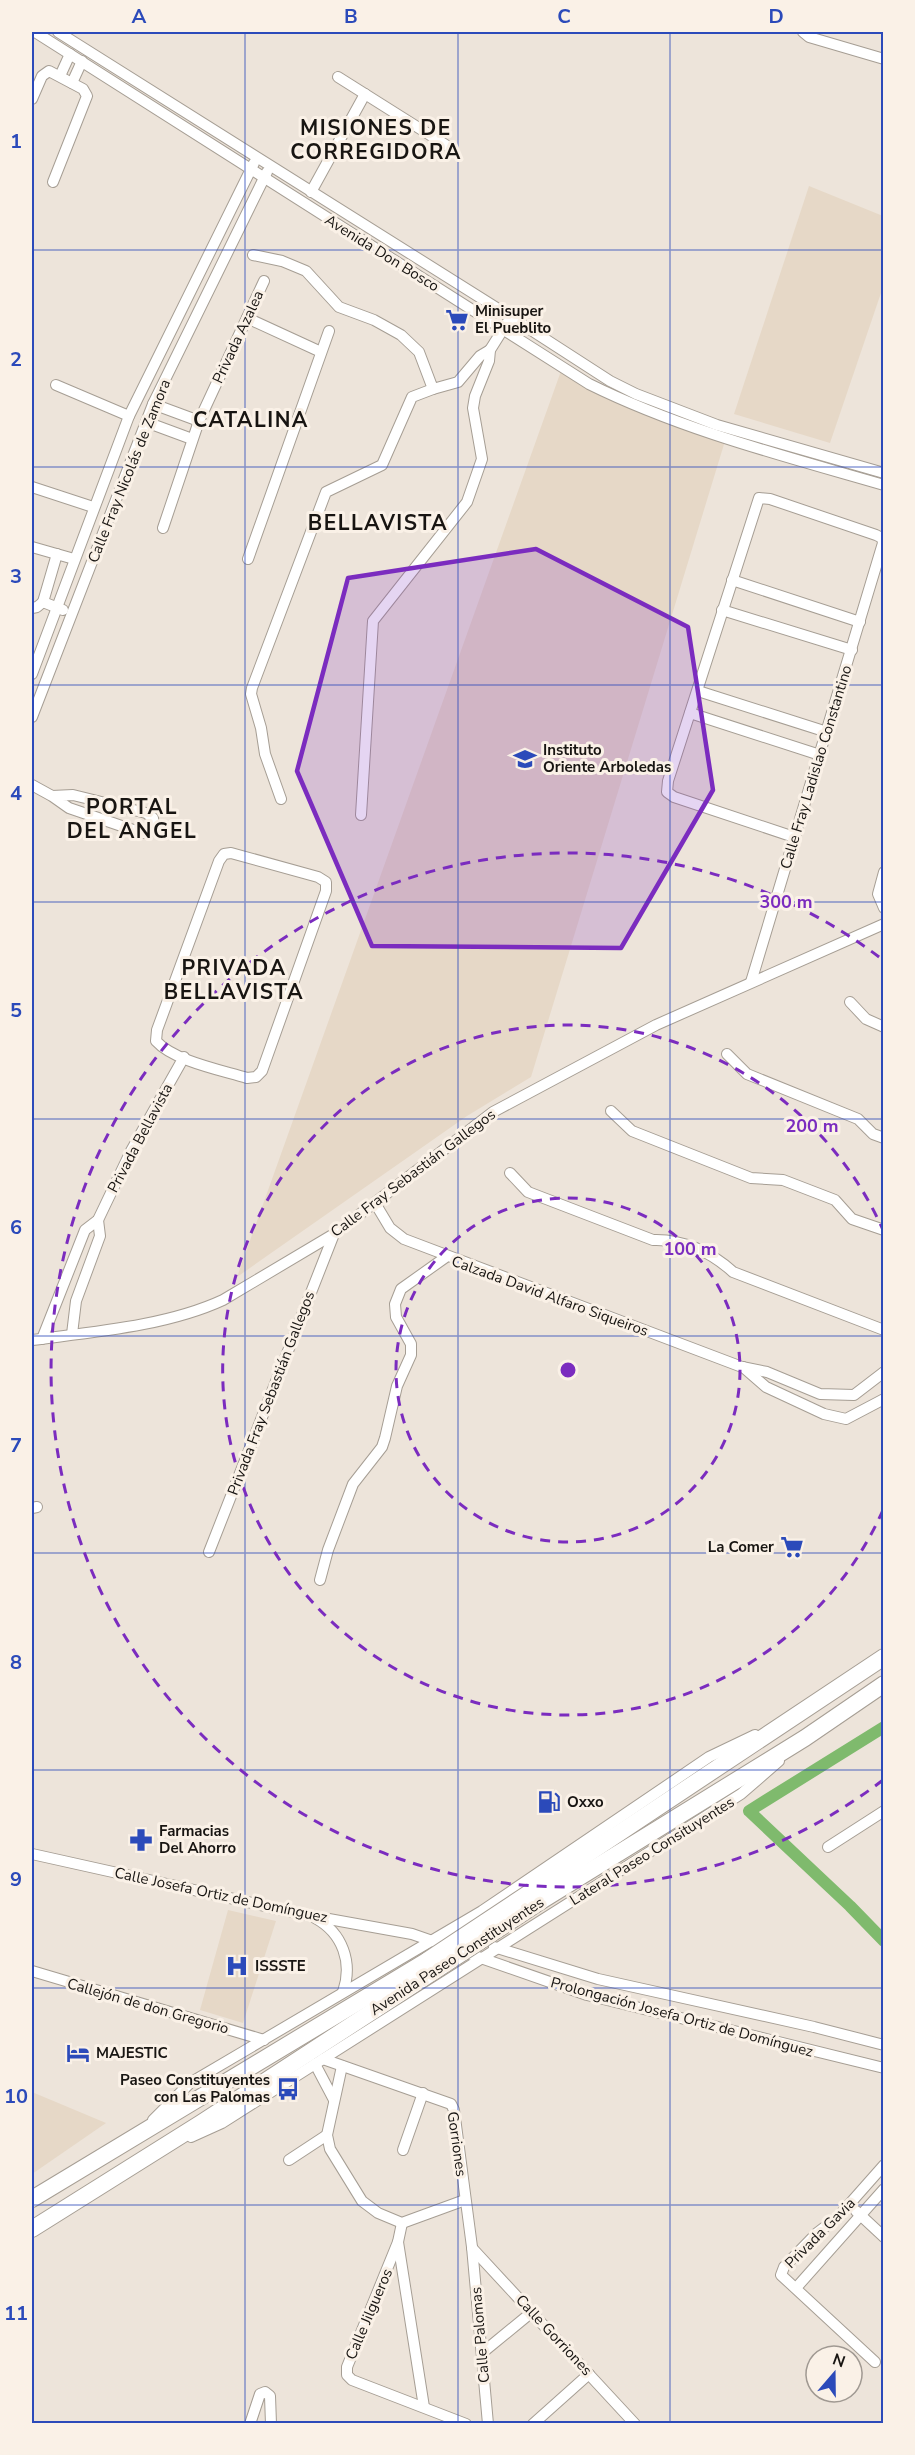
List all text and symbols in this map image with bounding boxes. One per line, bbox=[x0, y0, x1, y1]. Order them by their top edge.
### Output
text: A bbox=[132, 3, 147, 30]
text: B bbox=[344, 3, 358, 30]
text: C bbox=[557, 3, 571, 30]
text: D bbox=[768, 3, 784, 30]
district label: MISIONES DE CORREGIDORA bbox=[290, 114, 462, 166]
text: 1 bbox=[10, 128, 22, 155]
street label: Avenida Don Bosco bbox=[321, 210, 443, 296]
street label: Privada Azalea bbox=[208, 287, 268, 387]
place label: Minisuper El Pueblito bbox=[475, 301, 552, 338]
supermarket icon: Minisuper El Pueblito bbox=[444, 307, 470, 333]
text: 2 bbox=[10, 346, 22, 373]
street label: Calle Fray Nicolás de Zamora bbox=[83, 376, 175, 566]
district label: CATALINA bbox=[193, 406, 309, 434]
district label: BELLAVISTA bbox=[308, 509, 448, 537]
text: 3 bbox=[10, 563, 22, 590]
street label: Calle Fray Ladislao Constantino bbox=[775, 663, 857, 871]
place label: Instituto Oriente Arboledas bbox=[543, 740, 671, 777]
school or university icon: Instituto Oriente Arboledas bbox=[512, 746, 538, 772]
text: 4 bbox=[10, 780, 22, 807]
district label: PORTAL DEL ANGEL bbox=[67, 793, 197, 845]
text: 300 m bbox=[759, 890, 813, 914]
district label: PRIVADA BELLAVISTA bbox=[164, 954, 304, 1006]
text: 5 bbox=[10, 997, 22, 1024]
street label: Privada Bellavista bbox=[103, 1080, 177, 1196]
street label: Calle Fray Sebastián Gallegos bbox=[327, 1104, 499, 1242]
text: 200 m bbox=[785, 1114, 839, 1138]
text: 6 bbox=[10, 1214, 22, 1241]
text: 100 m bbox=[663, 1237, 717, 1261]
street label: Calzada David Alfaro Siqueiros bbox=[449, 1251, 651, 1341]
street label: Privada Fray Sebastián Gallegos bbox=[223, 1288, 319, 1498]
centre of rings bbox=[558, 1360, 578, 1380]
text: 7 bbox=[10, 1432, 22, 1459]
supermarket icon: La Comer bbox=[779, 1534, 805, 1560]
place label: La Comer bbox=[708, 1537, 774, 1557]
text: 8 bbox=[10, 1649, 22, 1676]
fuel station icon: Oxxo bbox=[536, 1789, 562, 1815]
street label: Lateral Paseo Consituyentes bbox=[566, 1792, 738, 1910]
place label: Oxxo bbox=[567, 1792, 604, 1812]
place label: Farmacias Del Ahorro bbox=[159, 1821, 237, 1858]
pharmacy icon: Farmacias Del Ahorro bbox=[128, 1827, 154, 1853]
street label: Calle Josefa Ortiz de Domínguez bbox=[113, 1863, 329, 1927]
text: 9 bbox=[10, 1866, 22, 1893]
street label: Avenida Paseo Constituyentes bbox=[366, 1892, 548, 2020]
hospital icon: ISSSTE bbox=[224, 1953, 250, 1979]
place label: ISSSTE bbox=[255, 1956, 306, 1976]
street label: Prolongación Josefa Ortiz de Domínguez bbox=[549, 1972, 816, 2062]
street label: Callejón de don Gregorio bbox=[65, 1973, 231, 2039]
hotel icon: MAJESTIC bbox=[65, 2040, 91, 2066]
place label: MAJESTIC bbox=[96, 2043, 168, 2063]
place label: Paseo Constituyentes con Las Palomas bbox=[120, 2070, 270, 2107]
bus stop icon: Paseo Constituyentes con Las Palomas bbox=[275, 2076, 301, 2102]
text: 10 bbox=[4, 2083, 28, 2110]
street label: Gorriones bbox=[443, 2110, 471, 2178]
street label: Privada Gavia bbox=[780, 2193, 860, 2273]
street label: Calle Jilgueros bbox=[341, 2265, 397, 2363]
street label: Calle Palomas bbox=[466, 2286, 494, 2384]
street label: Calle Gorriones bbox=[511, 2290, 597, 2380]
text: 11 bbox=[4, 2300, 28, 2327]
north arrow bbox=[804, 2344, 864, 2404]
text: N bbox=[829, 2348, 848, 2373]

